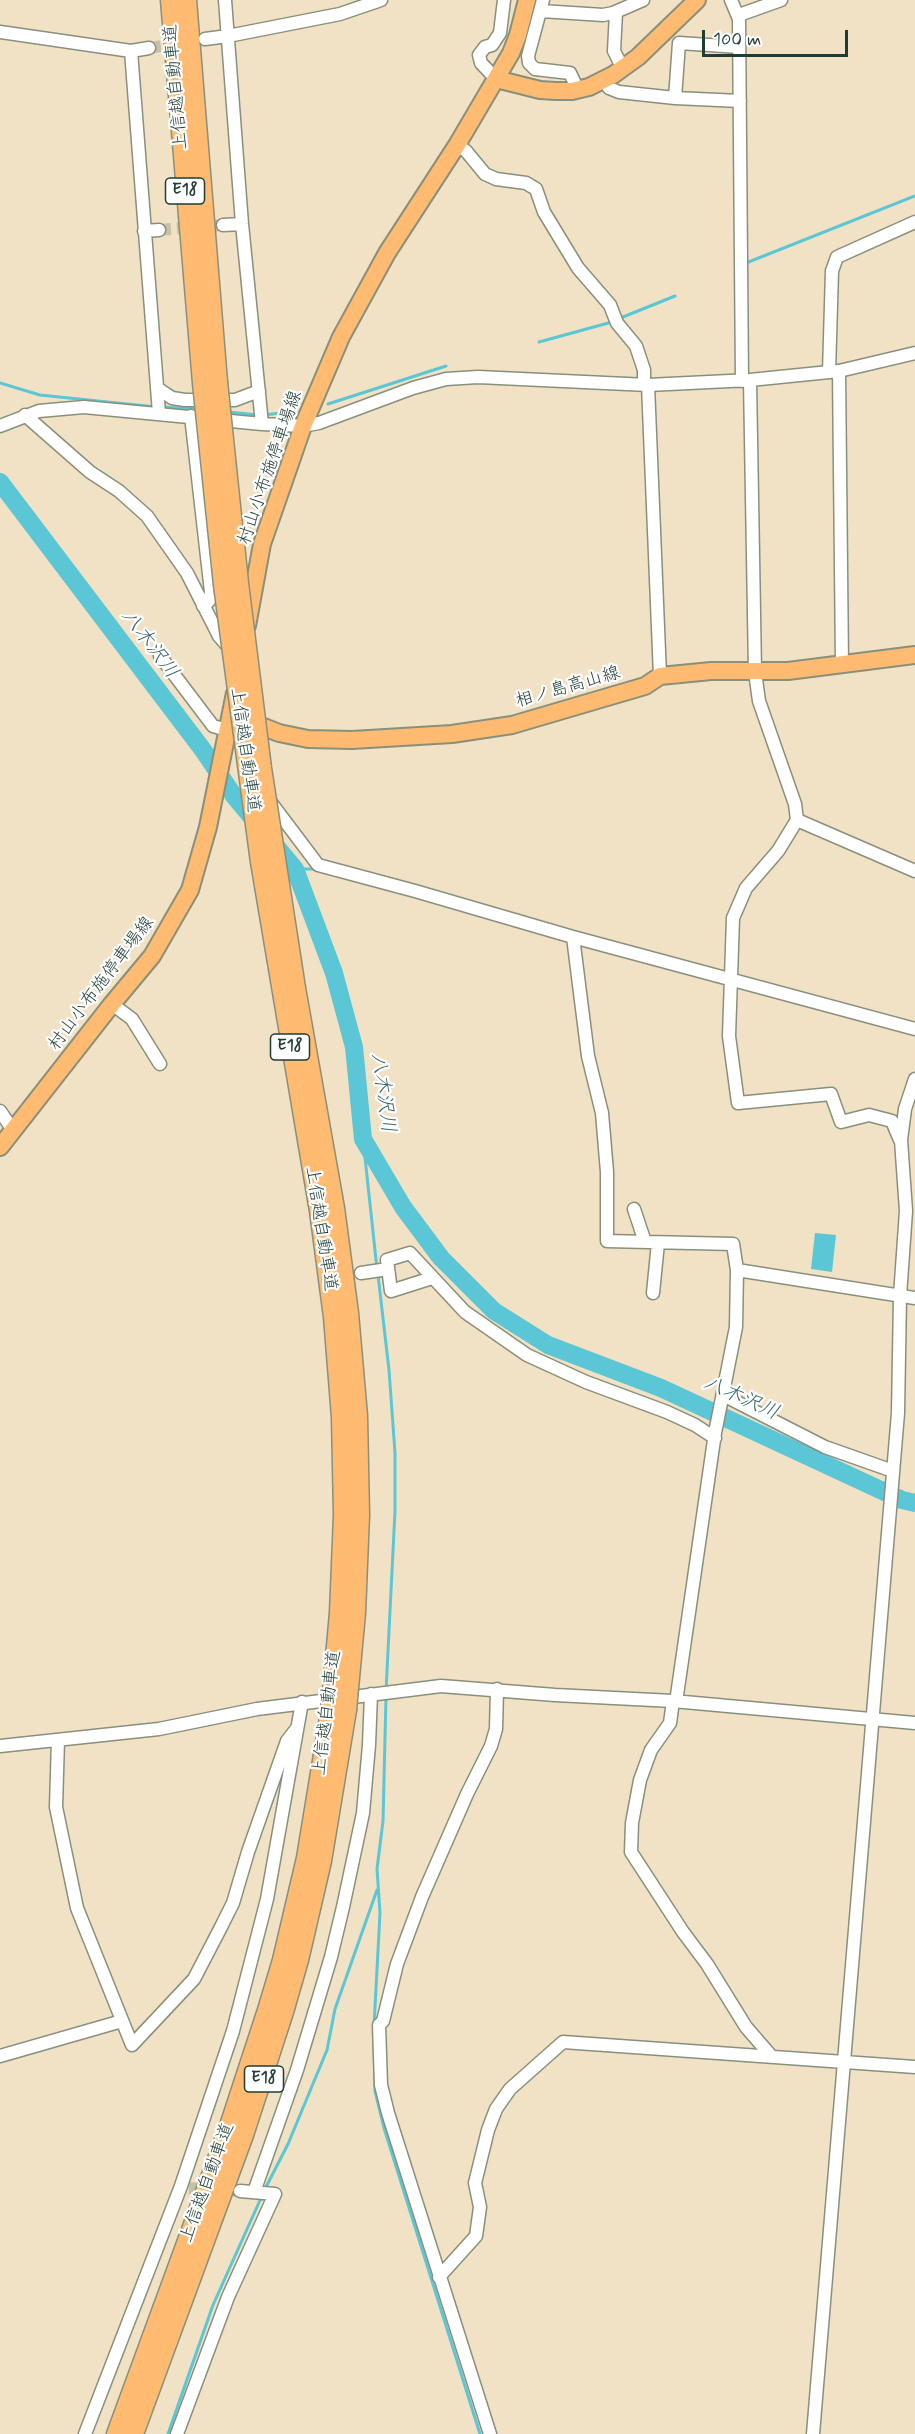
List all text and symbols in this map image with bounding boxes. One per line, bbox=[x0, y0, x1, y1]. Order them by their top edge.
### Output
scale bar bbox=[705, 18, 850, 56]
street label: 上信越自動車道 bbox=[161, 23, 193, 151]
text: 100 m bbox=[713, 28, 761, 52]
road number: E18 bbox=[166, 178, 204, 204]
street label: 村山小布施停車場線 bbox=[234, 388, 308, 548]
water label: 八木沢川 bbox=[115, 606, 183, 684]
street label: 相ノ島高山線 bbox=[513, 663, 623, 713]
street label: 上信越自動車道 bbox=[225, 686, 263, 814]
street label: 村山小布施停車場線 bbox=[45, 913, 159, 1055]
road number: E18 bbox=[270, 1034, 310, 1060]
water label: 八木沢川 bbox=[365, 1052, 399, 1134]
street label: 上信越自動車道 bbox=[299, 1165, 341, 1293]
water label: 八木沢川 bbox=[700, 1372, 782, 1426]
street label: 上信越自動車道 bbox=[310, 1649, 346, 1777]
road number: E18 bbox=[244, 2066, 284, 2092]
street label: 上信越自動車道 bbox=[176, 2120, 240, 2246]

